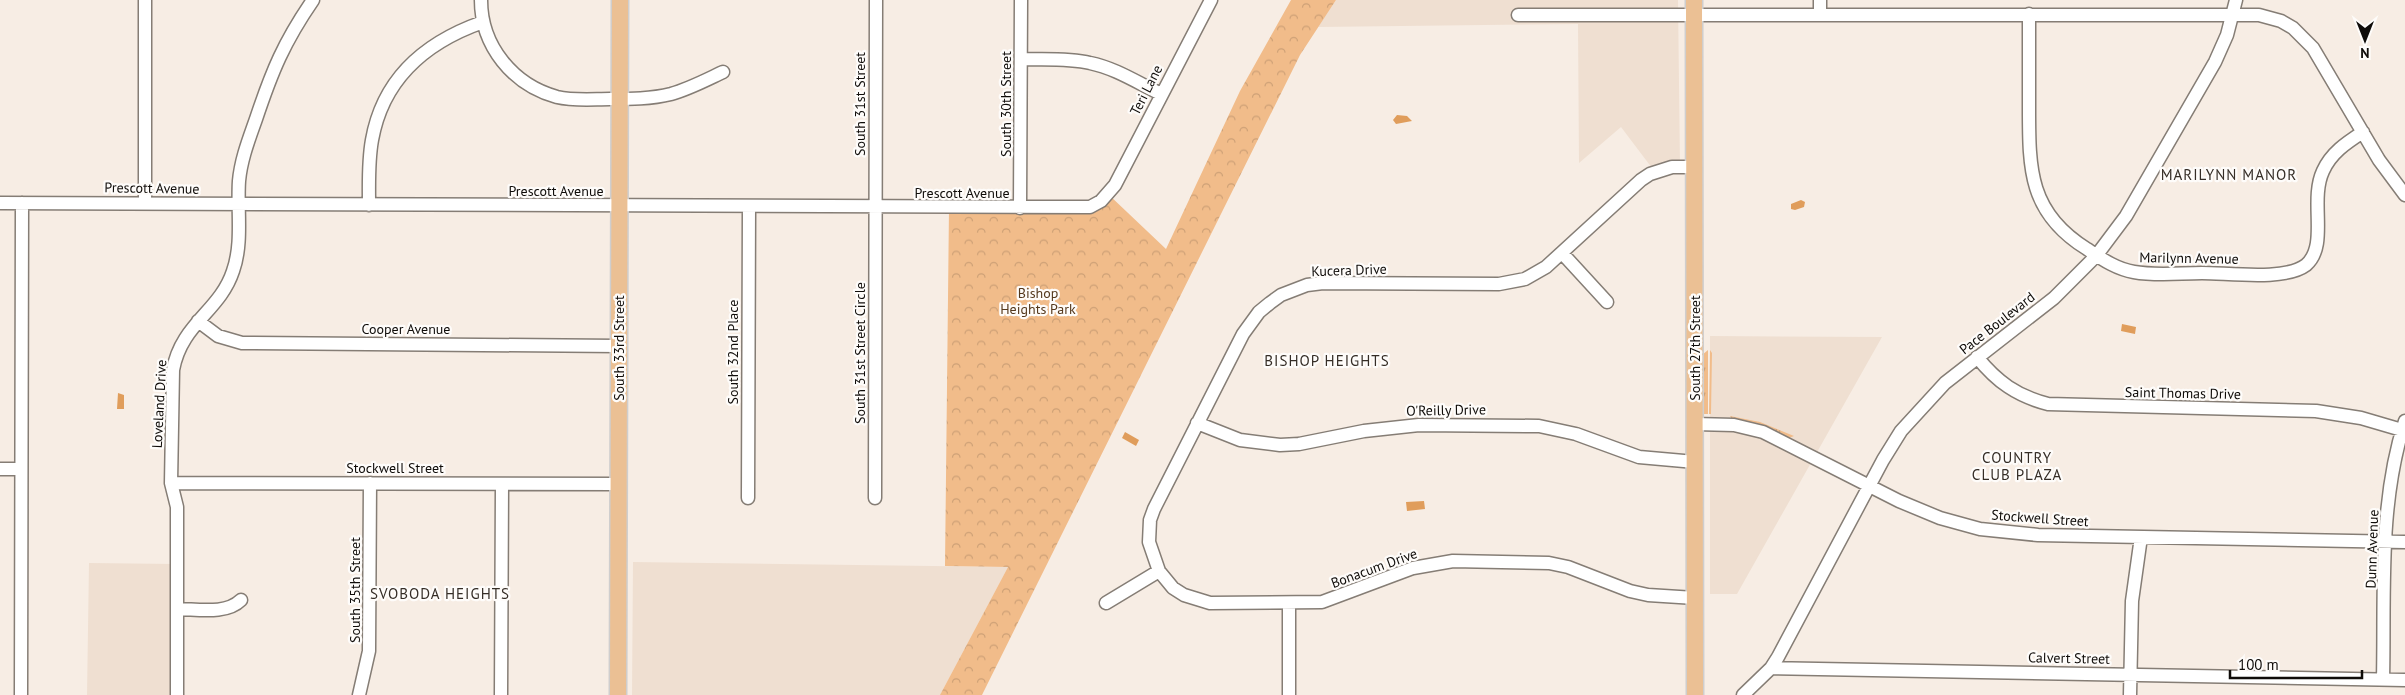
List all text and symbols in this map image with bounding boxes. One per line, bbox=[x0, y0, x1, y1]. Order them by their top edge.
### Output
north arrow bbox=[2340, 15, 2390, 65]
text: N bbox=[2360, 44, 2370, 62]
street label: South 30th Street bbox=[997, 51, 1015, 157]
street label: South 31st Street bbox=[851, 52, 869, 156]
street label: Teri Lane bbox=[1126, 62, 1166, 118]
district label: MARILYNN MANOR bbox=[2161, 165, 2297, 184]
street label: Prescott Avenue bbox=[104, 178, 200, 198]
street label: Prescott Avenue bbox=[508, 182, 604, 200]
street label: Prescott Avenue bbox=[914, 184, 1010, 202]
street label: Marilynn Avenue bbox=[2139, 248, 2239, 268]
street label: Kucera Drive bbox=[1311, 260, 1387, 280]
street label: South 31st Street Circle bbox=[851, 282, 869, 424]
park label: Bishop Heights Park bbox=[1000, 284, 1076, 318]
street label: Pace Boulevard bbox=[1956, 288, 2038, 358]
street label: South 33rd Street bbox=[610, 295, 628, 401]
street label: South 27th Street bbox=[1686, 295, 1704, 401]
street label: South 32nd Place bbox=[724, 300, 742, 404]
street label: Cooper Avenue bbox=[362, 320, 450, 338]
district label: BISHOP HEIGHTS bbox=[1264, 351, 1390, 370]
street label: Loveland Drive bbox=[148, 359, 170, 449]
street label: Saint Thomas Drive bbox=[2125, 383, 2241, 403]
street label: O'Reilly Drive bbox=[1406, 400, 1486, 420]
district label: COUNTRY CLUB PLAZA bbox=[1972, 448, 2062, 484]
street label: Stockwell Street bbox=[346, 459, 444, 477]
street label: Stockwell Street bbox=[1991, 506, 2089, 530]
street label: Dunn Avenue bbox=[2362, 509, 2382, 589]
street label: South 35th Street bbox=[346, 537, 364, 643]
street label: Bonacum Drive bbox=[1328, 544, 1420, 592]
district label: SVOBODA HEIGHTS bbox=[370, 584, 510, 603]
street label: Calvert Street bbox=[2028, 648, 2110, 668]
scale bar bbox=[2230, 648, 2362, 680]
text: 100 m bbox=[2238, 655, 2279, 674]

